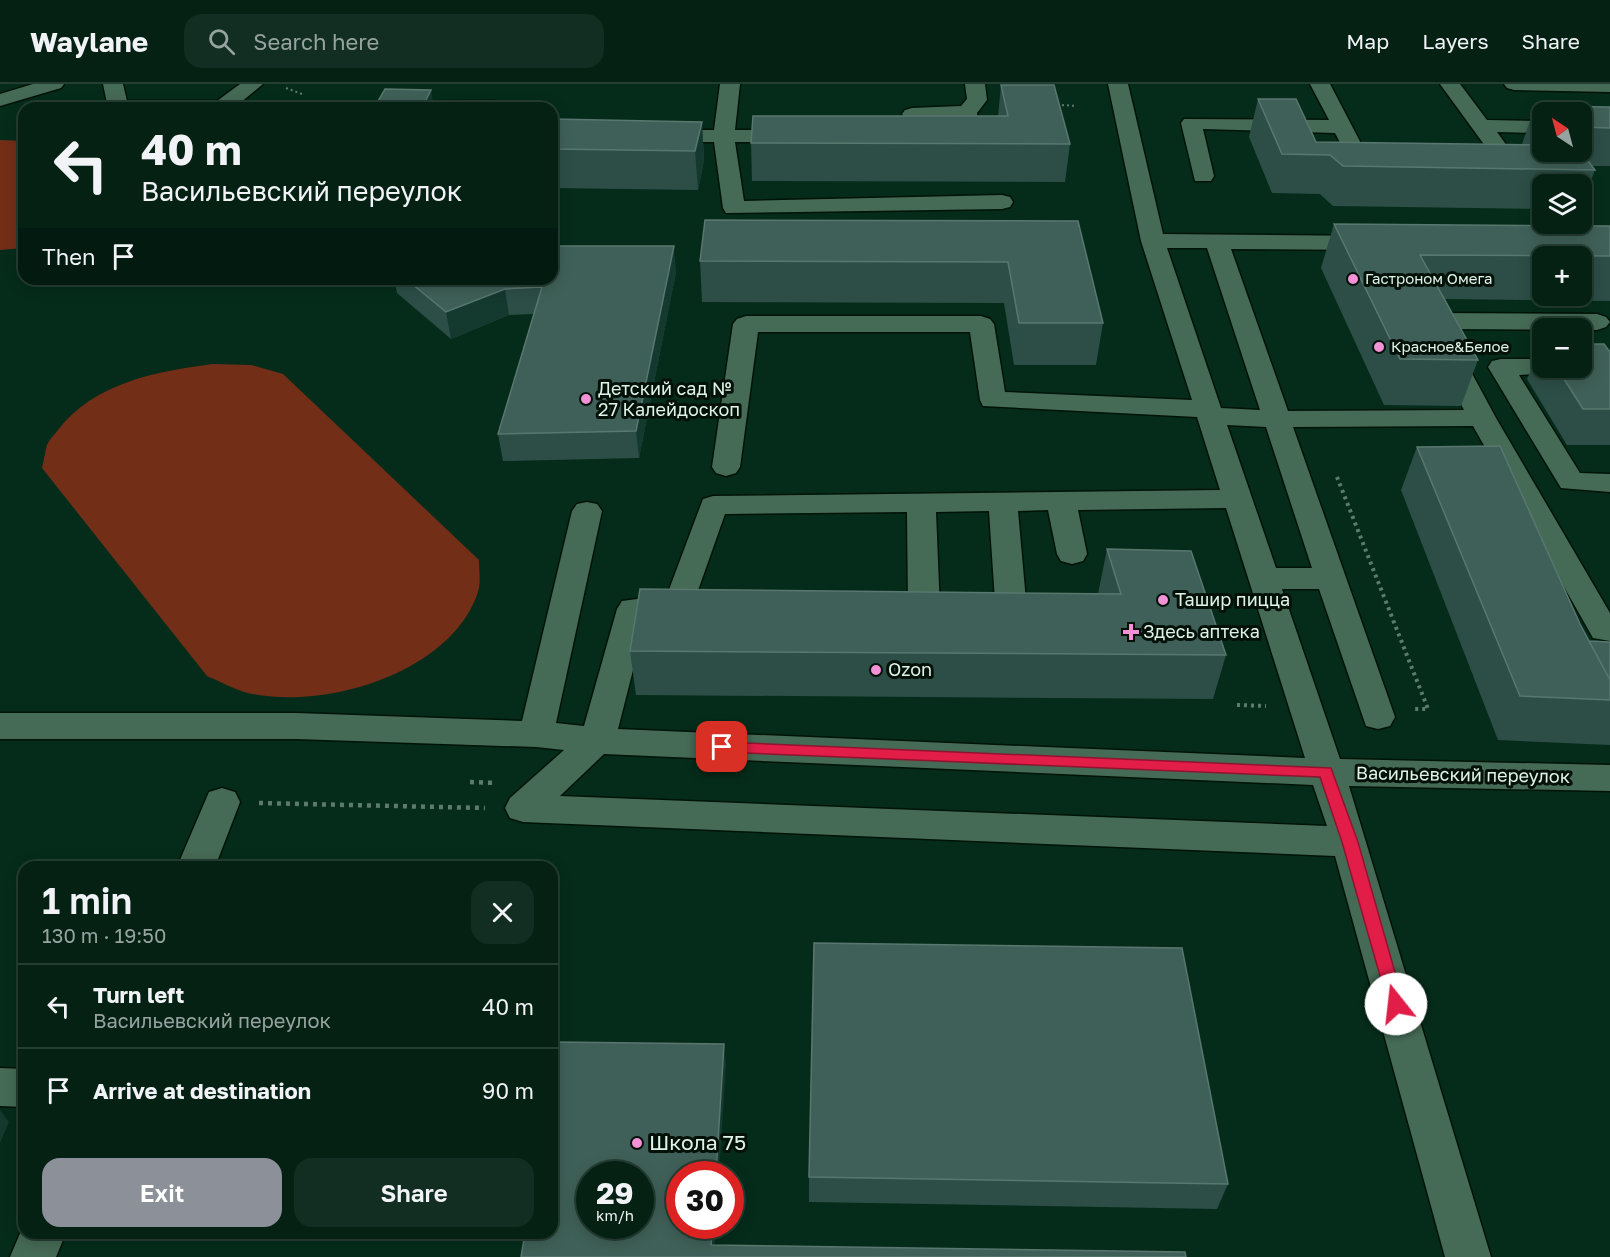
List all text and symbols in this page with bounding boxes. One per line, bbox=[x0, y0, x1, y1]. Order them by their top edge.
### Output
search box bbox=[184, 14, 604, 68]
text: Waylane bbox=[30, 25, 148, 58]
icon: search bbox=[205, 25, 238, 58]
text: Search here bbox=[253, 28, 379, 55]
text: Map bbox=[1346, 28, 1389, 54]
text: Layers bbox=[1422, 28, 1489, 54]
text: Share bbox=[1522, 28, 1580, 54]
north arrow bbox=[1532, 102, 1592, 162]
map controls bbox=[1532, 102, 1592, 378]
text: 40 m bbox=[141, 124, 242, 174]
icon: left bbox=[42, 126, 120, 204]
button: layers bbox=[1532, 174, 1592, 234]
text: Васильевский переулок bbox=[141, 175, 462, 207]
icon: arrive bbox=[107, 240, 140, 273]
text: Then bbox=[42, 243, 95, 270]
button: + bbox=[1532, 246, 1592, 306]
place label: Гастроном Омега bbox=[1365, 269, 1493, 287]
marker: Гастроном Омега bbox=[1346, 272, 1360, 286]
button: − bbox=[1532, 318, 1592, 378]
place label: Красное&Белое bbox=[1391, 337, 1510, 355]
marker: Красное&Белое bbox=[1372, 340, 1386, 354]
place label: Детский сад № 27 Калейдоскоп bbox=[598, 377, 740, 420]
marker: Детский сад № 27 Калейдоскоп bbox=[579, 392, 593, 406]
place label: Ташир пицца bbox=[1175, 588, 1290, 610]
marker: Ташир пицца bbox=[1156, 593, 1170, 607]
place label: Здесь аптека bbox=[1143, 620, 1260, 642]
marker: Здесь аптека bbox=[1124, 625, 1138, 639]
place label: Ozon bbox=[888, 658, 932, 680]
marker: Ozon bbox=[869, 663, 883, 677]
pin bbox=[696, 721, 747, 772]
icon: arrive bbox=[705, 730, 738, 763]
street label: Васильевский переулок bbox=[1356, 761, 1570, 787]
text: 1 min bbox=[42, 879, 132, 922]
button: close bbox=[471, 881, 534, 944]
text: 130 m · 19:50 bbox=[42, 923, 166, 947]
position arrow bbox=[1364, 972, 1428, 1036]
text: Turn left bbox=[93, 981, 184, 1008]
icon: left bbox=[42, 990, 75, 1023]
text: 40 m bbox=[482, 993, 534, 1020]
text: Васильевский переулок bbox=[93, 1008, 331, 1032]
icon: arrive bbox=[42, 1074, 75, 1107]
text: Arrive at destination bbox=[93, 1077, 311, 1104]
text: 90 m bbox=[482, 1077, 534, 1104]
place label: Школа 75 bbox=[649, 1129, 746, 1155]
marker: Школа 75 bbox=[630, 1136, 644, 1150]
button: Exit bbox=[42, 1158, 282, 1227]
button: Share bbox=[294, 1158, 534, 1227]
speed limit sign: 30 bbox=[666, 1161, 744, 1239]
text: 29 bbox=[596, 1175, 634, 1211]
text: km/h bbox=[596, 1206, 634, 1224]

